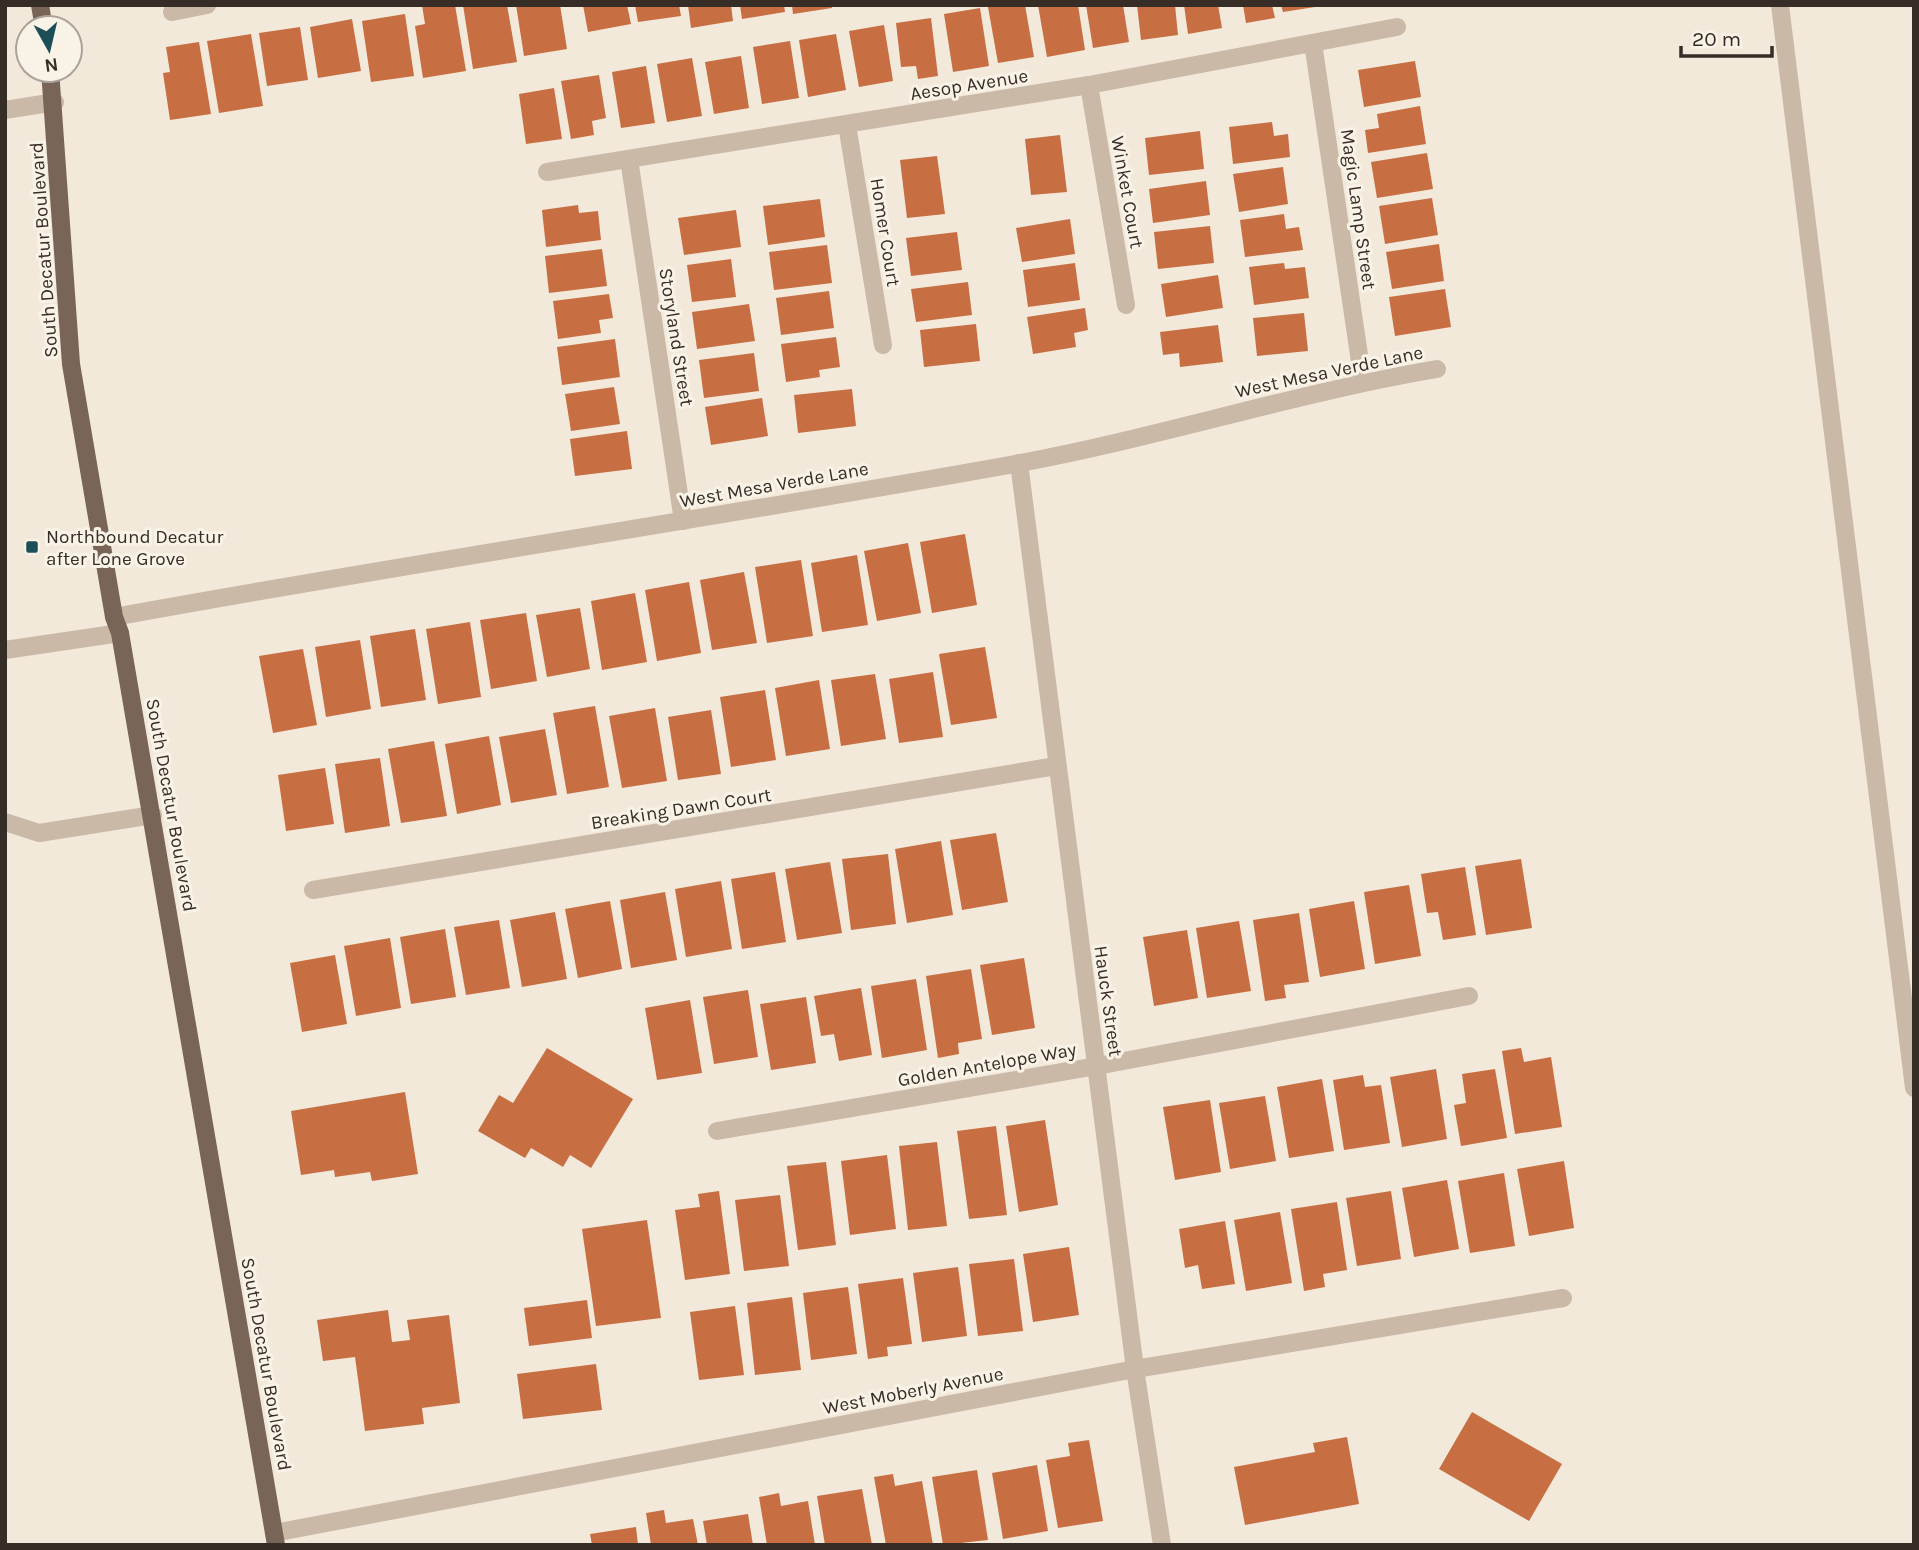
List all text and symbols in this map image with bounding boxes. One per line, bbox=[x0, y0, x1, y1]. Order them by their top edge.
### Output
north arrow bbox=[14, 14, 84, 84]
scale bar bbox=[1681, 14, 1772, 58]
text: 20 m bbox=[1692, 27, 1741, 51]
text: N bbox=[43, 53, 60, 77]
street label: Aesop Avenue bbox=[909, 65, 1030, 105]
street label: Magic Lamp Street bbox=[1336, 127, 1380, 291]
street label: Winket Court bbox=[1106, 134, 1148, 250]
street label: South Decatur Boulevard bbox=[25, 141, 63, 358]
street label: Homer Court bbox=[866, 176, 904, 288]
street label: Storyland Street bbox=[654, 266, 698, 408]
street label: West Mesa Verde Lane bbox=[1233, 341, 1425, 403]
street label: West Mesa Verde Lane bbox=[678, 458, 870, 512]
place label: Northbound Decatur after Lone Grove bbox=[46, 526, 223, 570]
marker: Northbound Decatur after Lone Grove bbox=[24, 539, 40, 555]
street label: South Decatur Boulevard bbox=[141, 697, 201, 913]
street label: Breaking Dawn Court bbox=[589, 784, 773, 834]
street label: Hauck Street bbox=[1089, 944, 1127, 1058]
street label: Golden Antelope Way bbox=[896, 1038, 1078, 1092]
street label: South Decatur Boulevard bbox=[236, 1256, 296, 1472]
street label: West Moberly Avenue bbox=[821, 1363, 1005, 1419]

